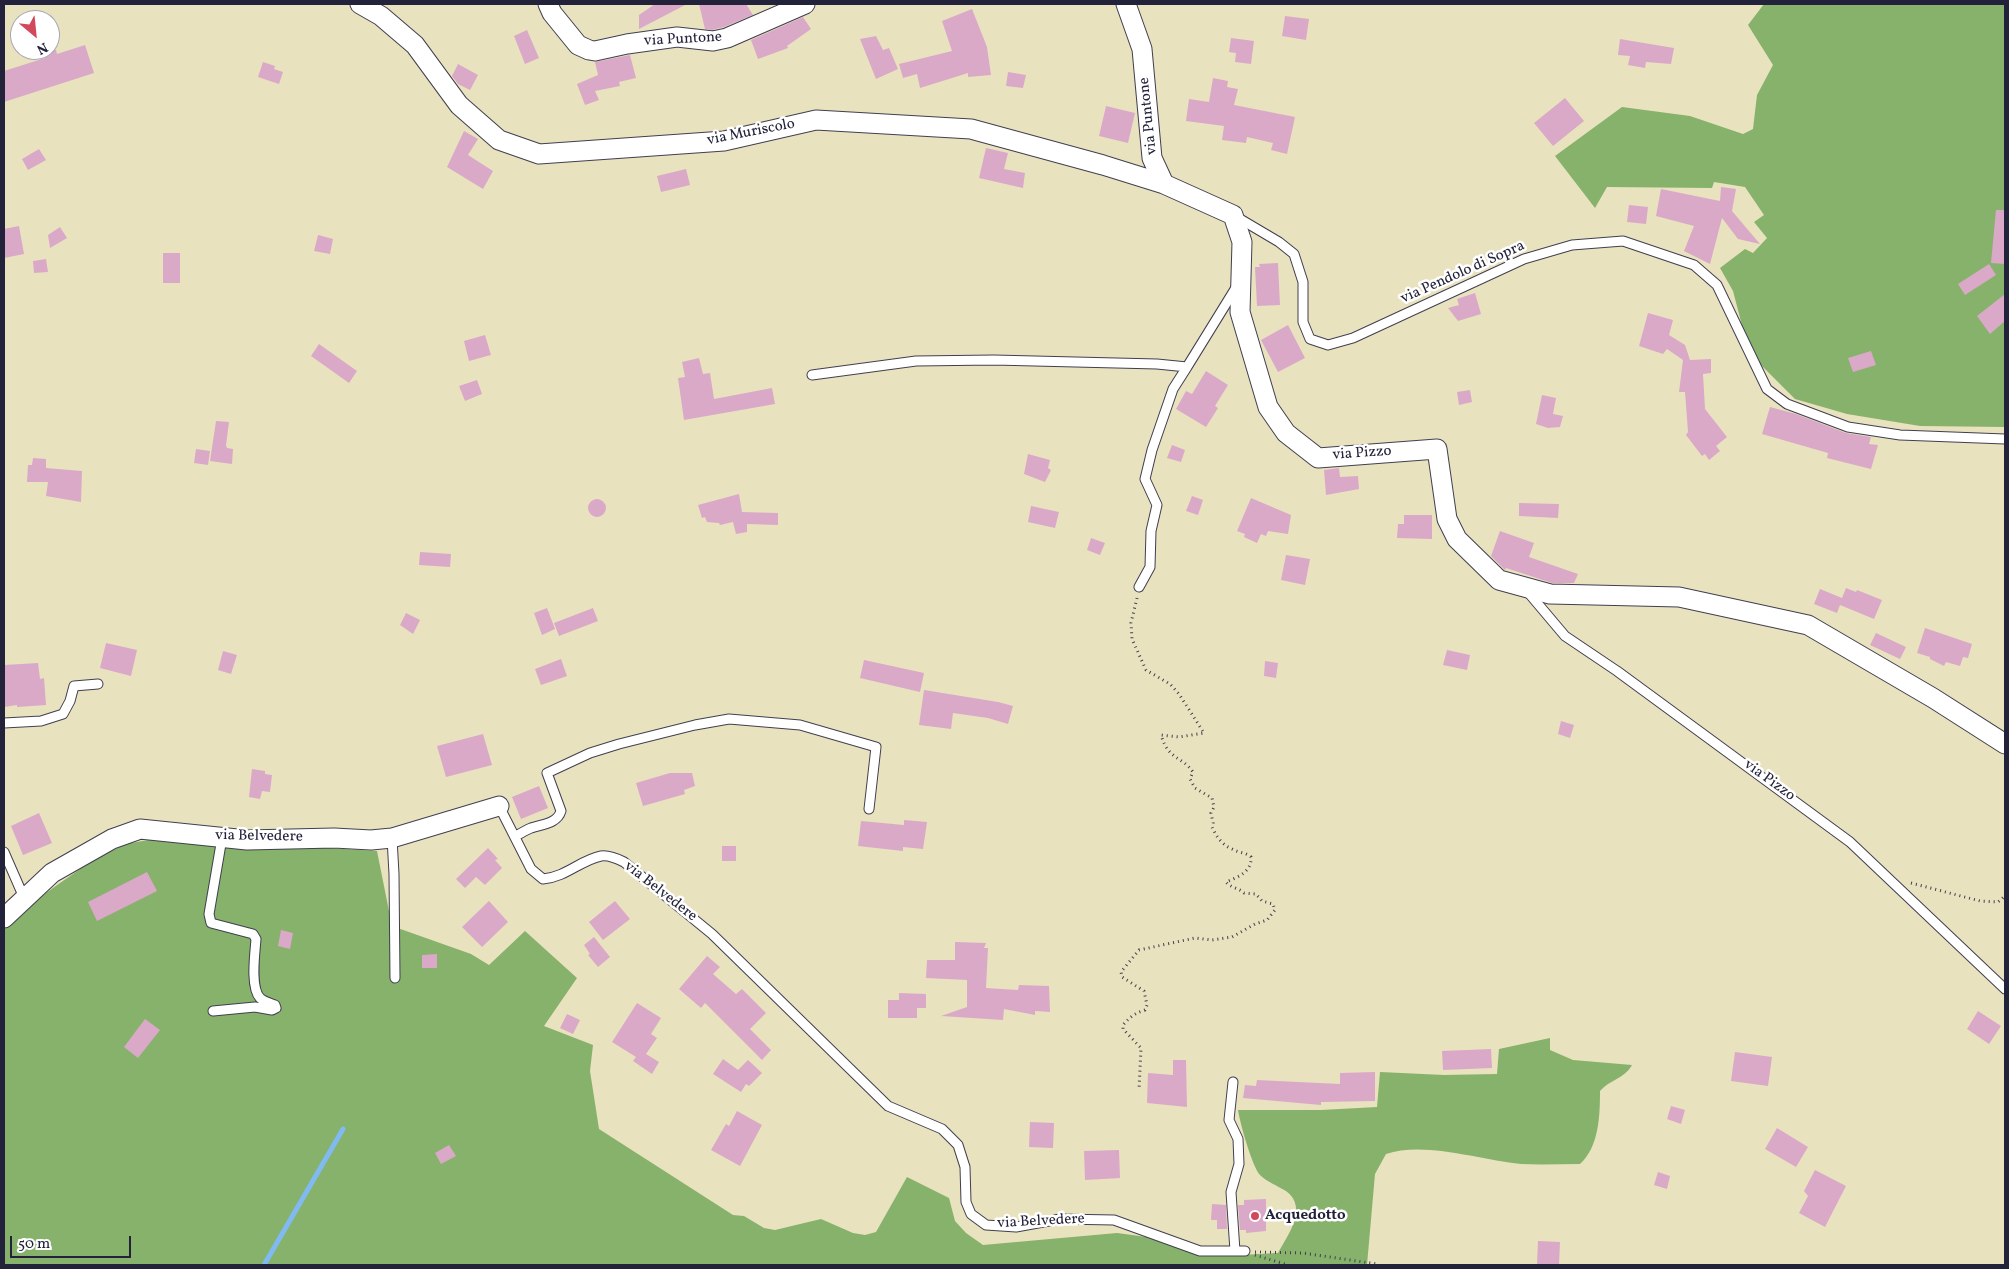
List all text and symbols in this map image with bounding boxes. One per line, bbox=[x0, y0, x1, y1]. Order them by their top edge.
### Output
north arrow bbox=[10, 10, 60, 60]
street label: via Puntone bbox=[643, 29, 723, 51]
text: N bbox=[33, 37, 51, 59]
street label: via Puntone bbox=[1136, 76, 1162, 156]
street label: via Muriscolo bbox=[705, 116, 797, 150]
street label: via Pendolo di Sopra bbox=[1398, 238, 1528, 308]
street label: via Pizzo bbox=[1332, 443, 1392, 465]
street label: via Pizzo bbox=[1740, 756, 1798, 806]
street label: via Belvedere bbox=[215, 827, 303, 847]
street label: via Belvedere bbox=[620, 858, 700, 926]
place label: Acquedotto bbox=[1265, 1207, 1346, 1225]
marker: Acquedotto bbox=[1249, 1210, 1261, 1222]
street label: via Belvedere bbox=[997, 1211, 1085, 1233]
scale bar bbox=[12, 1226, 134, 1258]
text: 50 m bbox=[18, 1234, 50, 1255]

